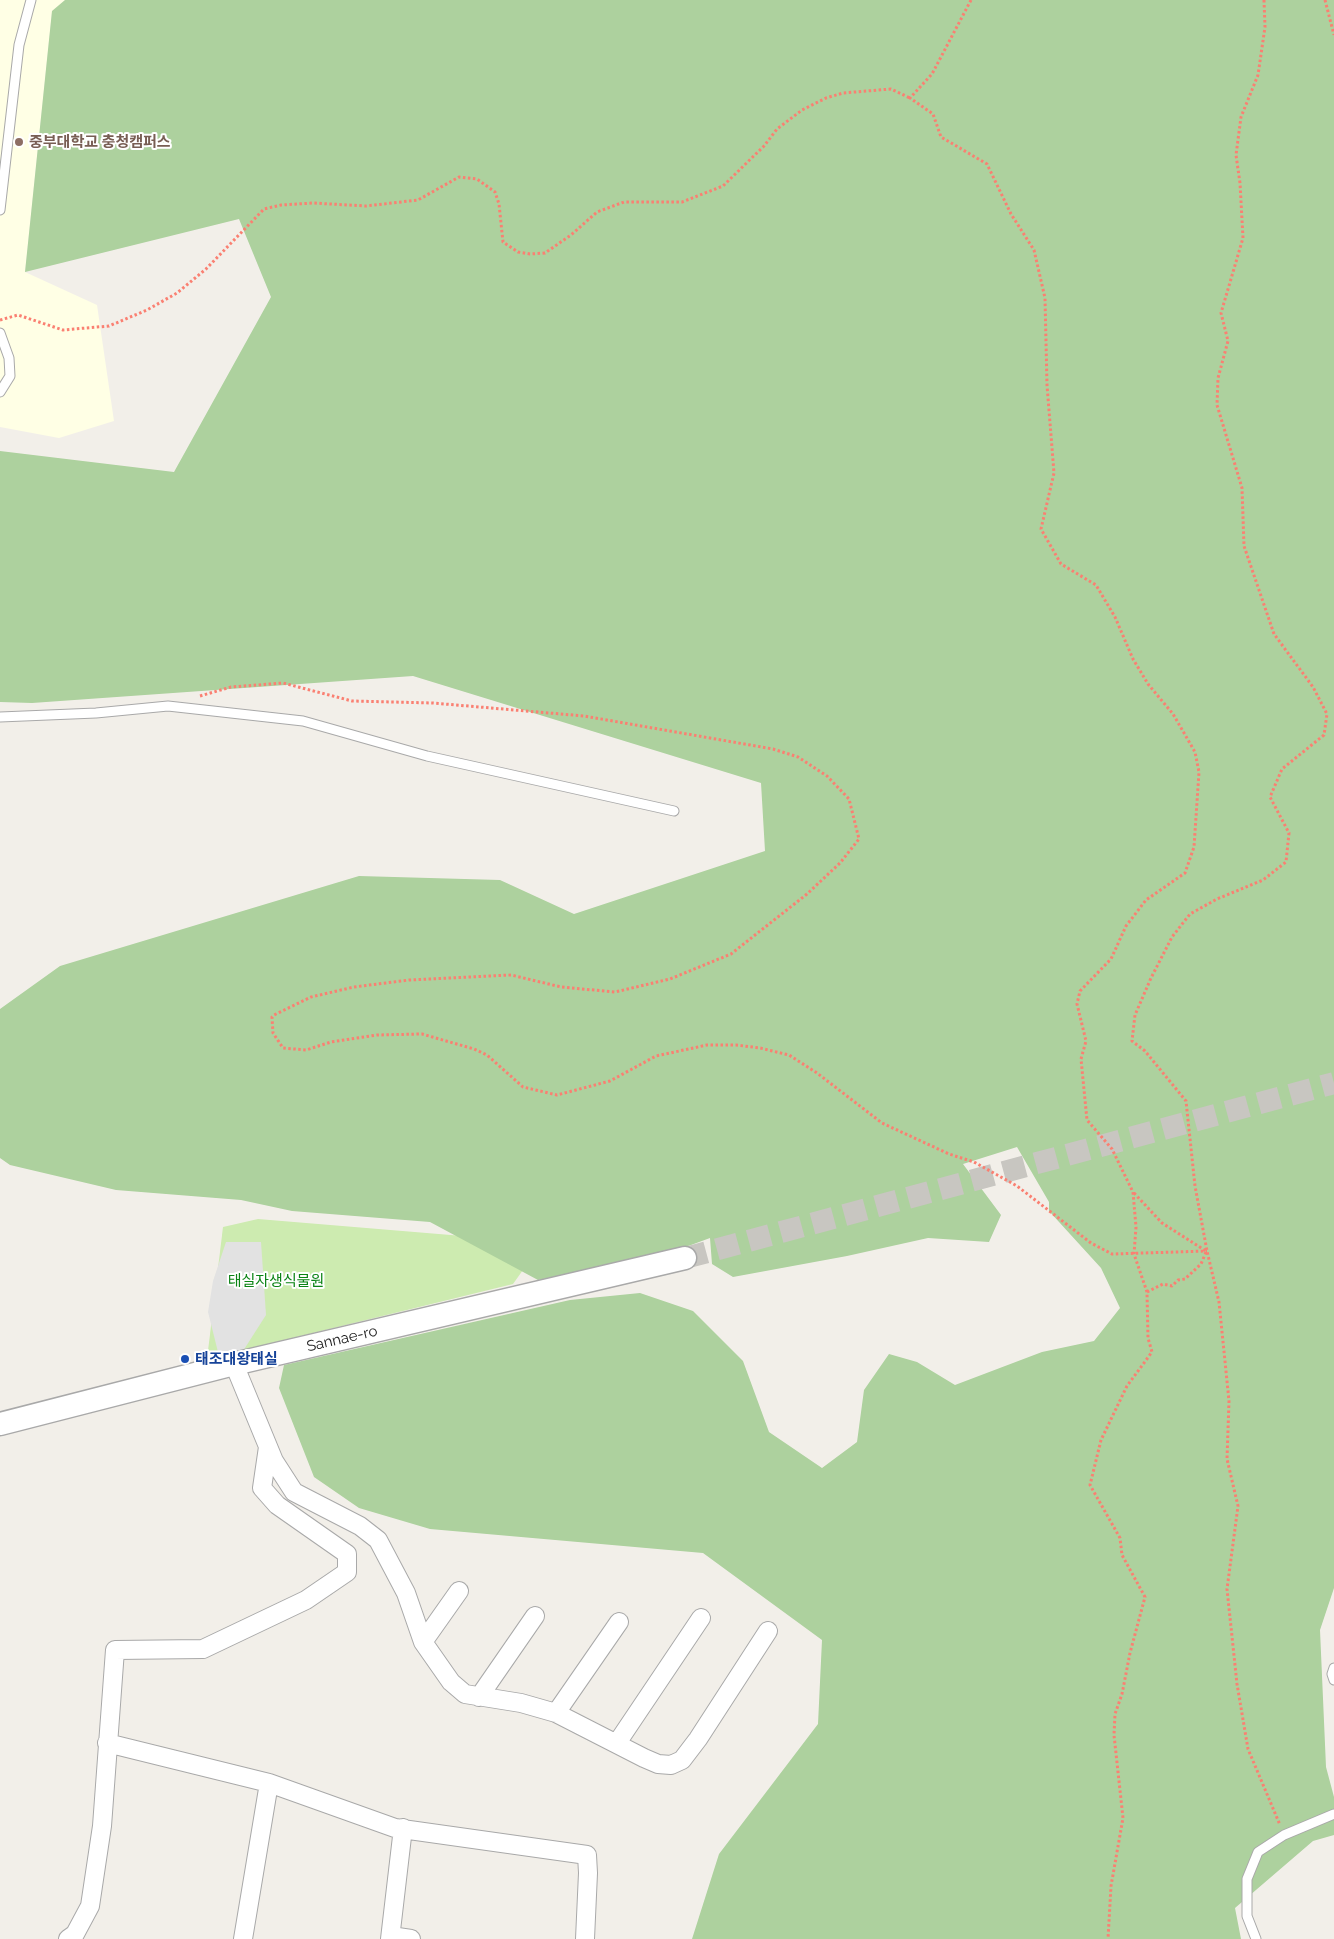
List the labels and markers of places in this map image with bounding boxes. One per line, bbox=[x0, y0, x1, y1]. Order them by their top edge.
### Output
place label: 중부대학교 충청캠퍼스 bbox=[29, 133, 171, 151]
marker: 중부대학교 충청캠퍼스 bbox=[13, 136, 25, 148]
place label: 태조대왕태실 bbox=[195, 1350, 278, 1368]
marker: 태조대왕태실 bbox=[179, 1353, 191, 1365]

